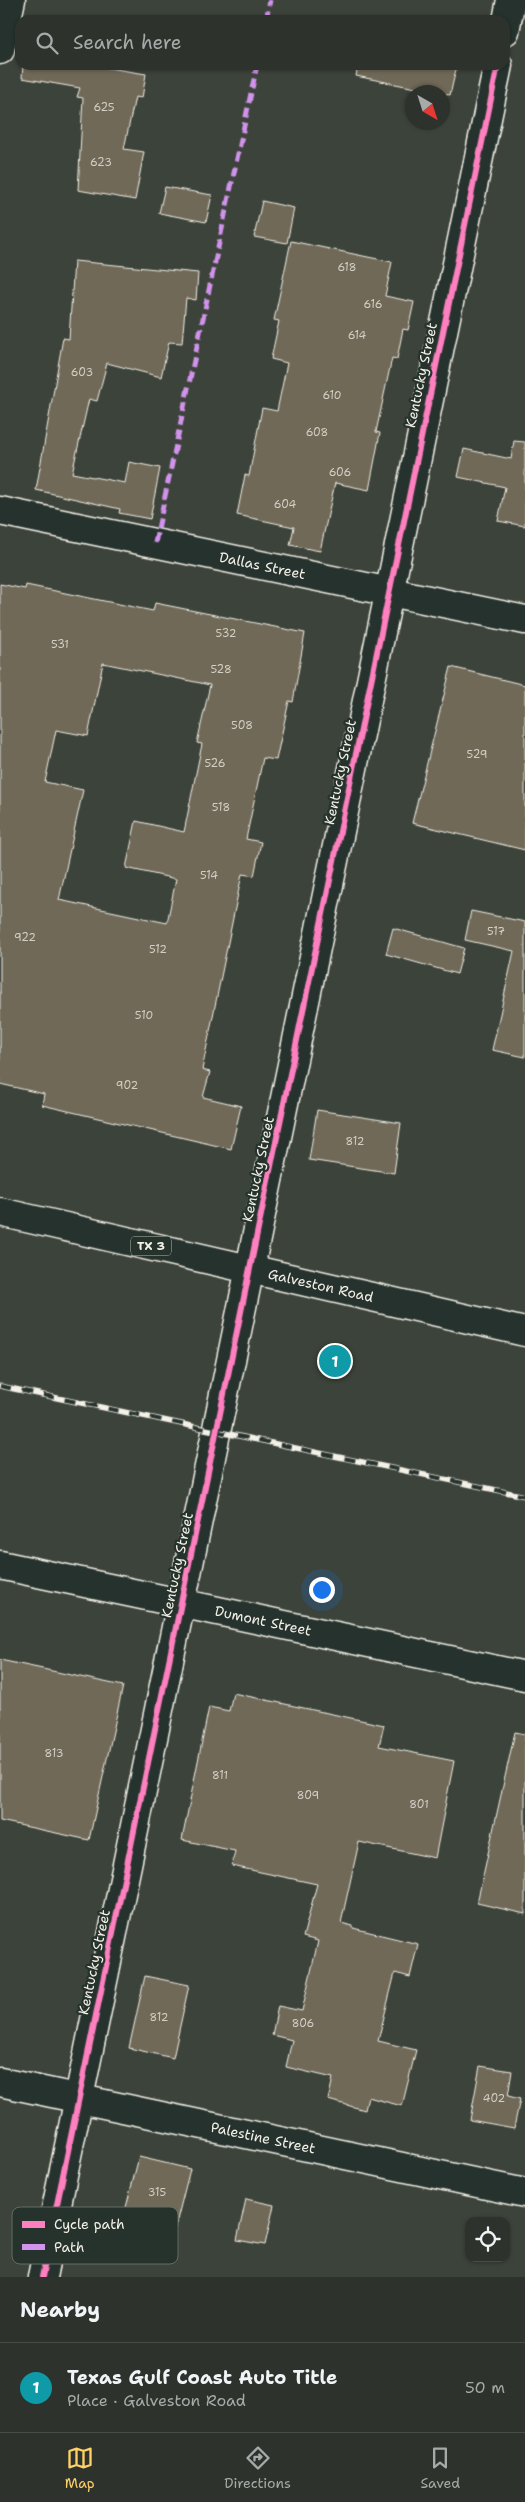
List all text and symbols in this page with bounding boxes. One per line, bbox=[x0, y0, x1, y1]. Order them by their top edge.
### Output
search box bbox=[15, 15, 510, 70]
icon: search bbox=[33, 29, 61, 57]
text: Search here bbox=[73, 30, 182, 55]
north arrow bbox=[405, 85, 450, 130]
house number: 625 bbox=[93, 100, 115, 115]
house number: 623 bbox=[90, 155, 112, 170]
house number: 618 bbox=[338, 260, 357, 275]
house number: 616 bbox=[364, 297, 382, 312]
street label: Kentucky Street bbox=[401, 321, 441, 429]
house number: 614 bbox=[348, 328, 367, 343]
house number: 603 bbox=[71, 365, 93, 380]
house number: 610 bbox=[323, 388, 341, 403]
house number: 608 bbox=[306, 425, 328, 440]
house number: 606 bbox=[329, 465, 351, 480]
house number: 604 bbox=[274, 497, 297, 512]
street label: Dallas Street bbox=[218, 548, 307, 583]
house number: 532 bbox=[216, 626, 236, 641]
house number: 531 bbox=[51, 637, 69, 652]
house number: 528 bbox=[210, 662, 232, 677]
house number: 508 bbox=[231, 718, 253, 733]
street label: Kentucky Street bbox=[320, 718, 360, 826]
house number: 529 bbox=[467, 747, 487, 762]
house number: 526 bbox=[204, 756, 226, 771]
house number: 518 bbox=[212, 800, 230, 815]
house number: 514 bbox=[200, 868, 218, 883]
house number: 517 bbox=[487, 924, 505, 939]
house number: 922 bbox=[14, 930, 36, 945]
house number: 512 bbox=[149, 942, 167, 957]
house number: 510 bbox=[135, 1008, 153, 1023]
house number: 902 bbox=[116, 1078, 138, 1093]
street label: Kentucky Street bbox=[238, 1115, 278, 1223]
house number: 812 bbox=[346, 1134, 365, 1149]
road number: TX 3 bbox=[131, 1236, 171, 1256]
street label: Galveston Road bbox=[266, 1265, 375, 1306]
pin: 1 bbox=[319, 1342, 351, 1380]
street label: Kentucky Street bbox=[157, 1511, 197, 1619]
your location bbox=[309, 1577, 335, 1603]
street label: Dumont Street bbox=[213, 1602, 313, 1640]
house number: 813 bbox=[44, 1746, 64, 1761]
house number: 811 bbox=[212, 1768, 228, 1783]
house number: 809 bbox=[297, 1788, 319, 1803]
house number: 801 bbox=[409, 1797, 429, 1812]
street label: Kentucky Street bbox=[74, 1908, 114, 2016]
house number: 812 bbox=[150, 2010, 169, 2025]
house number: 806 bbox=[292, 2016, 314, 2031]
house number: 402 bbox=[483, 2091, 505, 2106]
street label: Palestine Street bbox=[209, 2118, 317, 2157]
house number: 315 bbox=[148, 2185, 166, 2200]
legend bbox=[12, 2207, 178, 2264]
text: Cycle path bbox=[54, 2215, 125, 2233]
map controls bbox=[465, 2217, 510, 2262]
button: locate bbox=[465, 2217, 510, 2262]
text: Path bbox=[54, 2238, 85, 2256]
text: Nearby bbox=[20, 2296, 100, 2324]
text: Texas Gulf Coast Auto Title bbox=[67, 2365, 337, 2390]
text: 1 bbox=[32, 2377, 40, 2398]
text: 50 m bbox=[465, 2377, 505, 2398]
text: Place · Galveston Road bbox=[67, 2390, 246, 2411]
tab: Map bbox=[65, 2444, 95, 2492]
tab: Directions bbox=[224, 2444, 291, 2492]
tab: Saved bbox=[421, 2444, 460, 2492]

